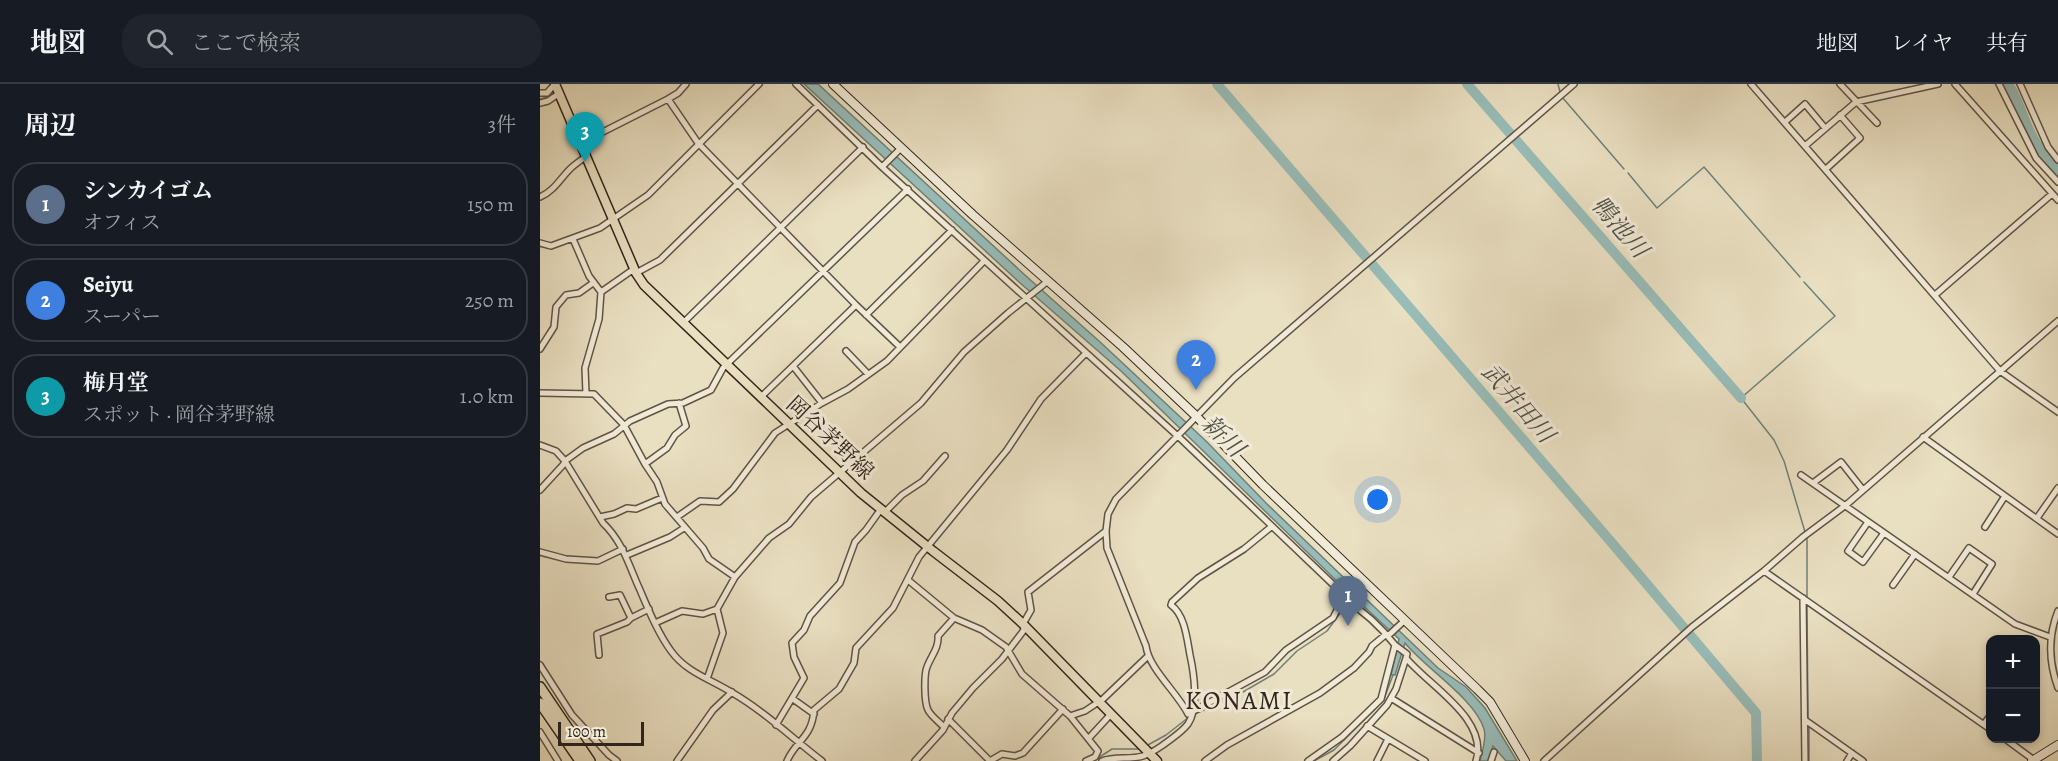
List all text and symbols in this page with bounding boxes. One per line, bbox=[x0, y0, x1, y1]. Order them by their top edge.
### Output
search box bbox=[122, 14, 542, 68]
text: 地図 bbox=[30, 24, 86, 62]
icon: search bbox=[143, 25, 176, 58]
text: ここで検索 bbox=[191, 28, 301, 58]
text: 地図 bbox=[1816, 29, 1858, 57]
text: レイヤ bbox=[1891, 29, 1953, 57]
text: 共有 bbox=[1986, 29, 2028, 57]
text: 周辺 bbox=[24, 108, 76, 143]
text: 3件 bbox=[488, 111, 516, 138]
pin: 3 bbox=[566, 112, 604, 162]
text: シンカイゴム bbox=[83, 176, 213, 206]
water label: 鴨池川 bbox=[1584, 189, 1658, 267]
text: 1 bbox=[42, 191, 49, 218]
text: 150 m bbox=[467, 191, 514, 218]
text: オフィス bbox=[83, 209, 161, 236]
text: Seiyu bbox=[83, 270, 133, 300]
text: 2 bbox=[41, 287, 50, 314]
text: 250 m bbox=[465, 287, 514, 314]
text: スーパー bbox=[83, 303, 161, 330]
pin: 2 bbox=[1176, 340, 1216, 390]
water label: 武井田川 bbox=[1474, 356, 1564, 452]
text: 梅月堂 bbox=[83, 368, 149, 398]
text: 3 bbox=[41, 383, 50, 410]
text: 1.0 km bbox=[460, 383, 514, 410]
street label: 岡谷茅野線 bbox=[780, 390, 880, 486]
text: スポット · 岡谷茅野線 bbox=[83, 401, 275, 428]
water label: 新川 bbox=[1195, 408, 1254, 466]
your location bbox=[1363, 485, 1392, 514]
pin: 1 bbox=[1328, 576, 1368, 626]
map controls bbox=[1986, 635, 2040, 743]
button: + bbox=[1986, 635, 2040, 689]
district label: KONAMI bbox=[1185, 683, 1293, 718]
button: − bbox=[1986, 689, 2040, 743]
scale bar bbox=[558, 719, 644, 746]
text: 100 m bbox=[567, 721, 606, 743]

